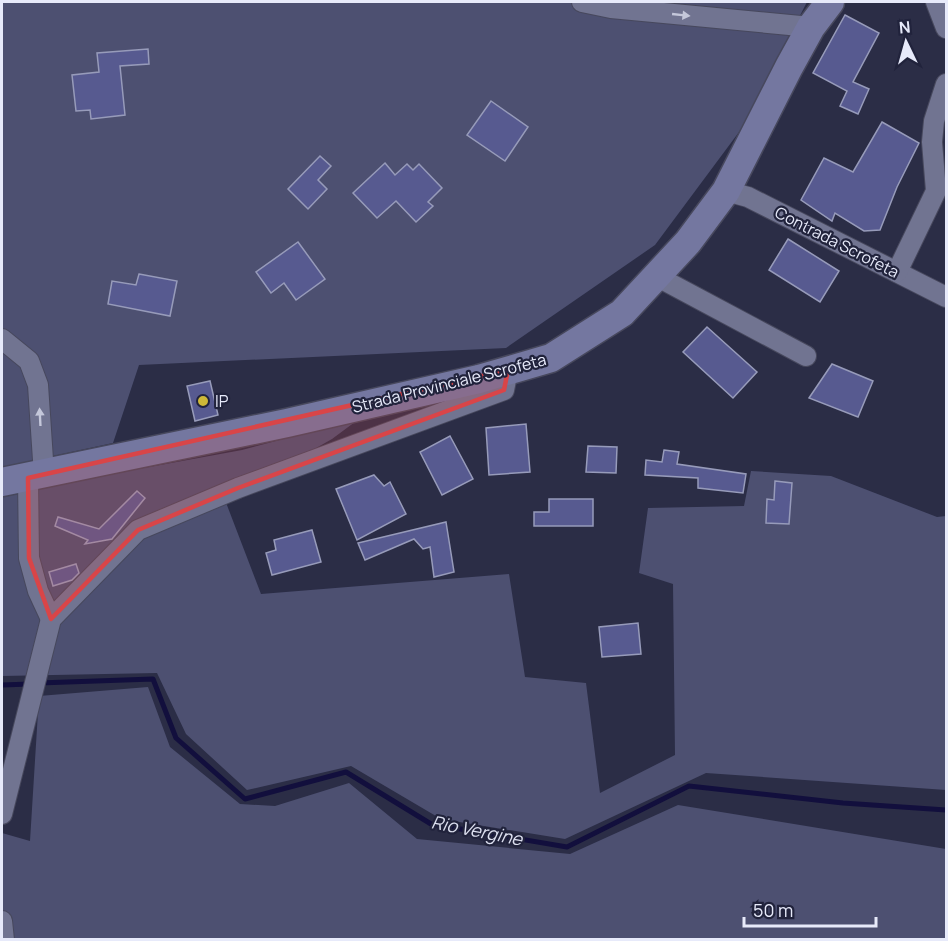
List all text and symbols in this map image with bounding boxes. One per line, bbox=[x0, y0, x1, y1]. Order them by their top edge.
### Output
one-way arrow bbox=[672, 10, 691, 20]
north arrow bbox=[876, 12, 936, 72]
text: N bbox=[898, 16, 911, 39]
street label: Contrada Scrofeta bbox=[771, 201, 903, 283]
street label: Strada Provinciale Scrofeta bbox=[350, 348, 548, 418]
place label: IP bbox=[215, 390, 229, 412]
marker: IP bbox=[196, 394, 210, 408]
one-way arrow bbox=[35, 407, 44, 426]
water label: Rio Vergine bbox=[429, 809, 526, 851]
scale bar bbox=[744, 890, 876, 928]
text: 50 m bbox=[753, 898, 793, 922]

